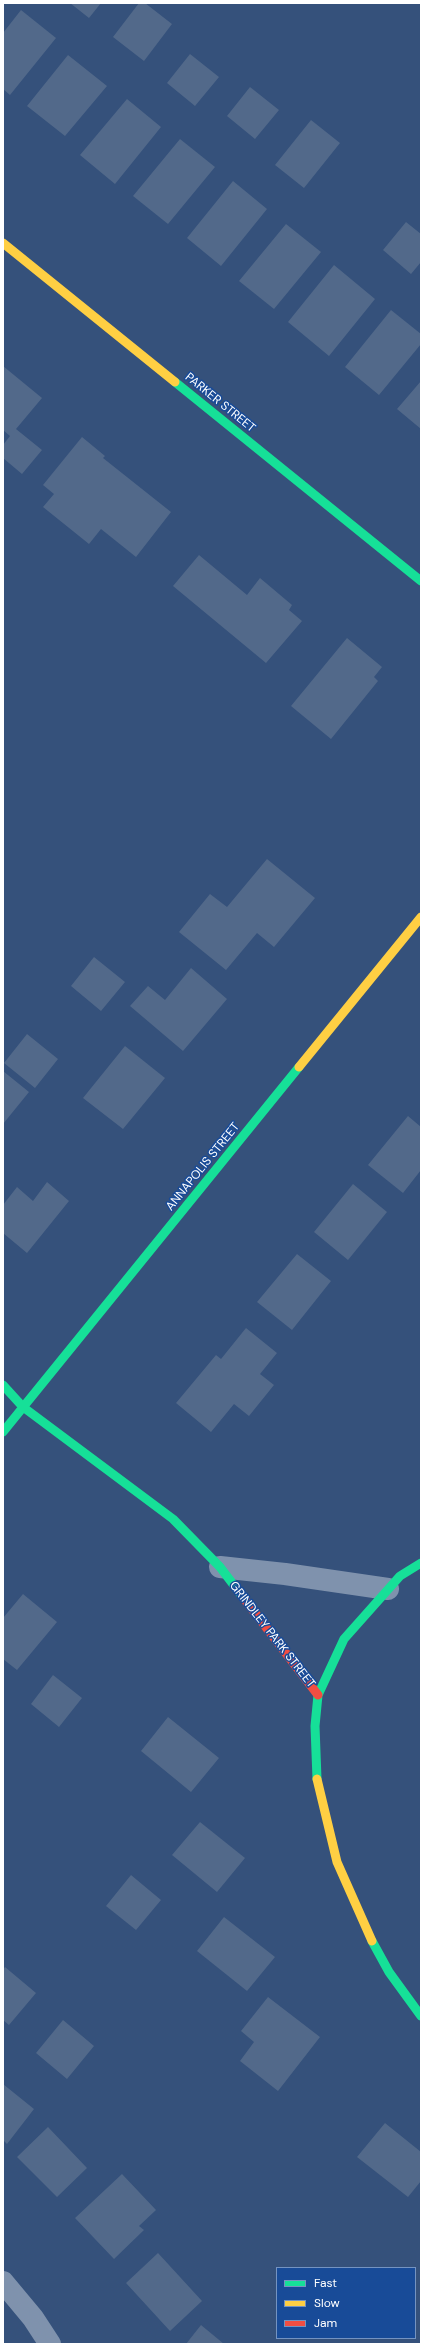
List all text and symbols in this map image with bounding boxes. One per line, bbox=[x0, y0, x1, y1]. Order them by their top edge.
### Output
street label: PARKER STREET bbox=[182, 370, 258, 436]
street label: ANNAPOLIS STREET bbox=[163, 1120, 243, 1214]
street label: GRINDLEY PARK STREET bbox=[226, 1579, 318, 1691]
legend bbox=[276, 2267, 416, 2339]
text: Fast bbox=[314, 2275, 337, 2291]
text: Slow bbox=[314, 2295, 340, 2311]
text: Jam bbox=[314, 2315, 337, 2331]

